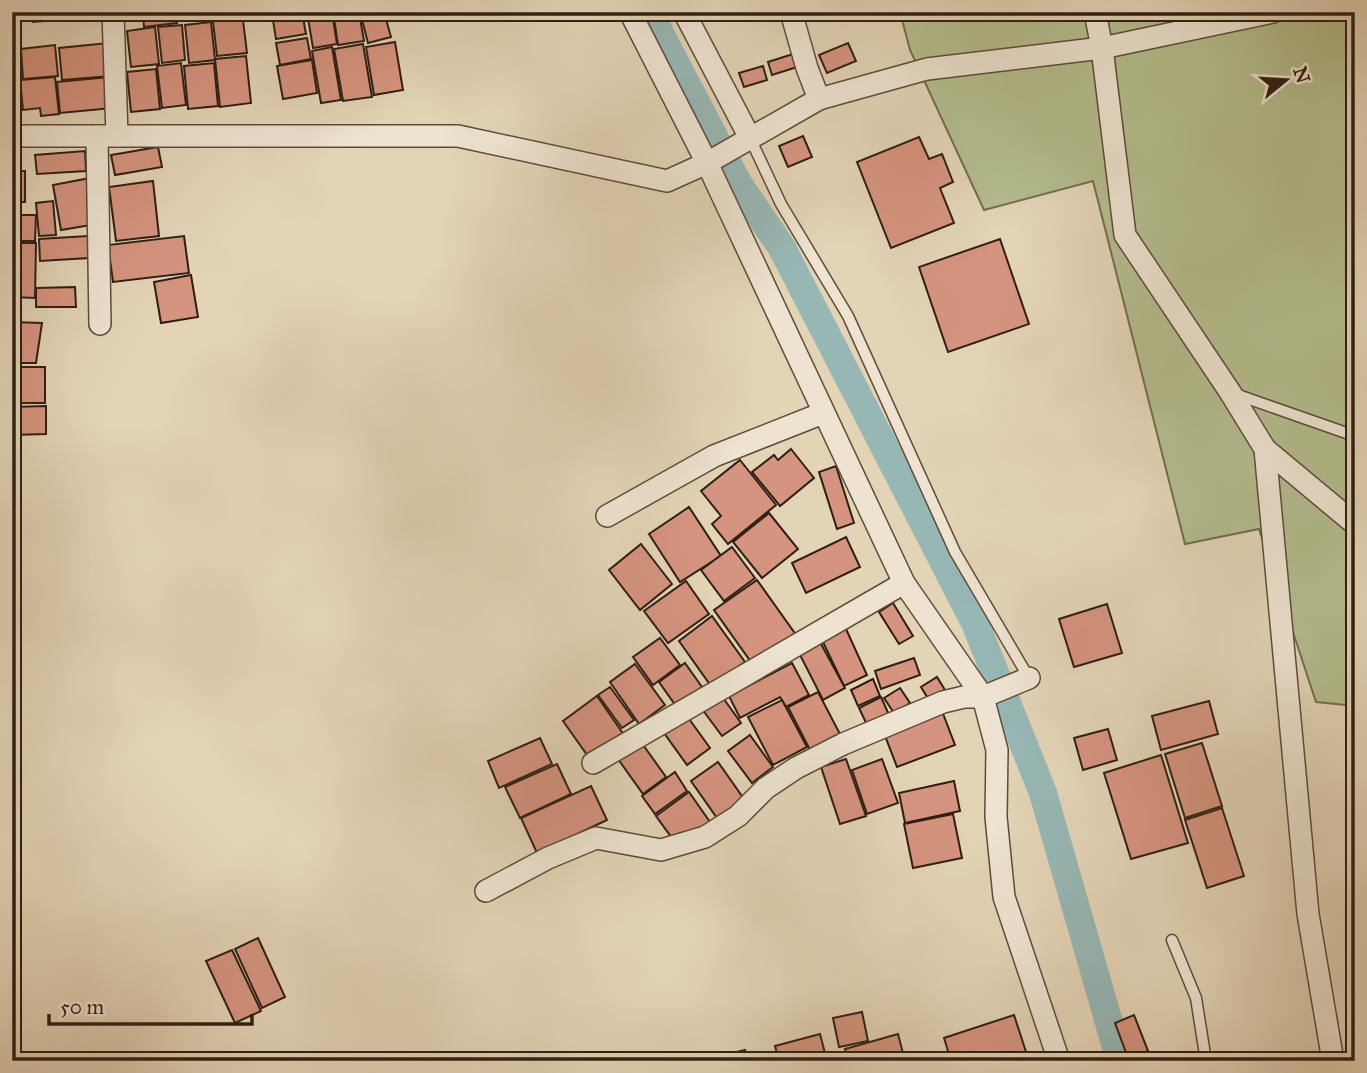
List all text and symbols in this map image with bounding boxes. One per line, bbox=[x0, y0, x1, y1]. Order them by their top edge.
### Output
north arrow bbox=[1252, 46, 1322, 116]
text: N bbox=[1288, 64, 1315, 86]
scale bar bbox=[49, 982, 252, 1026]
text: 50 m bbox=[60, 994, 105, 1020]

